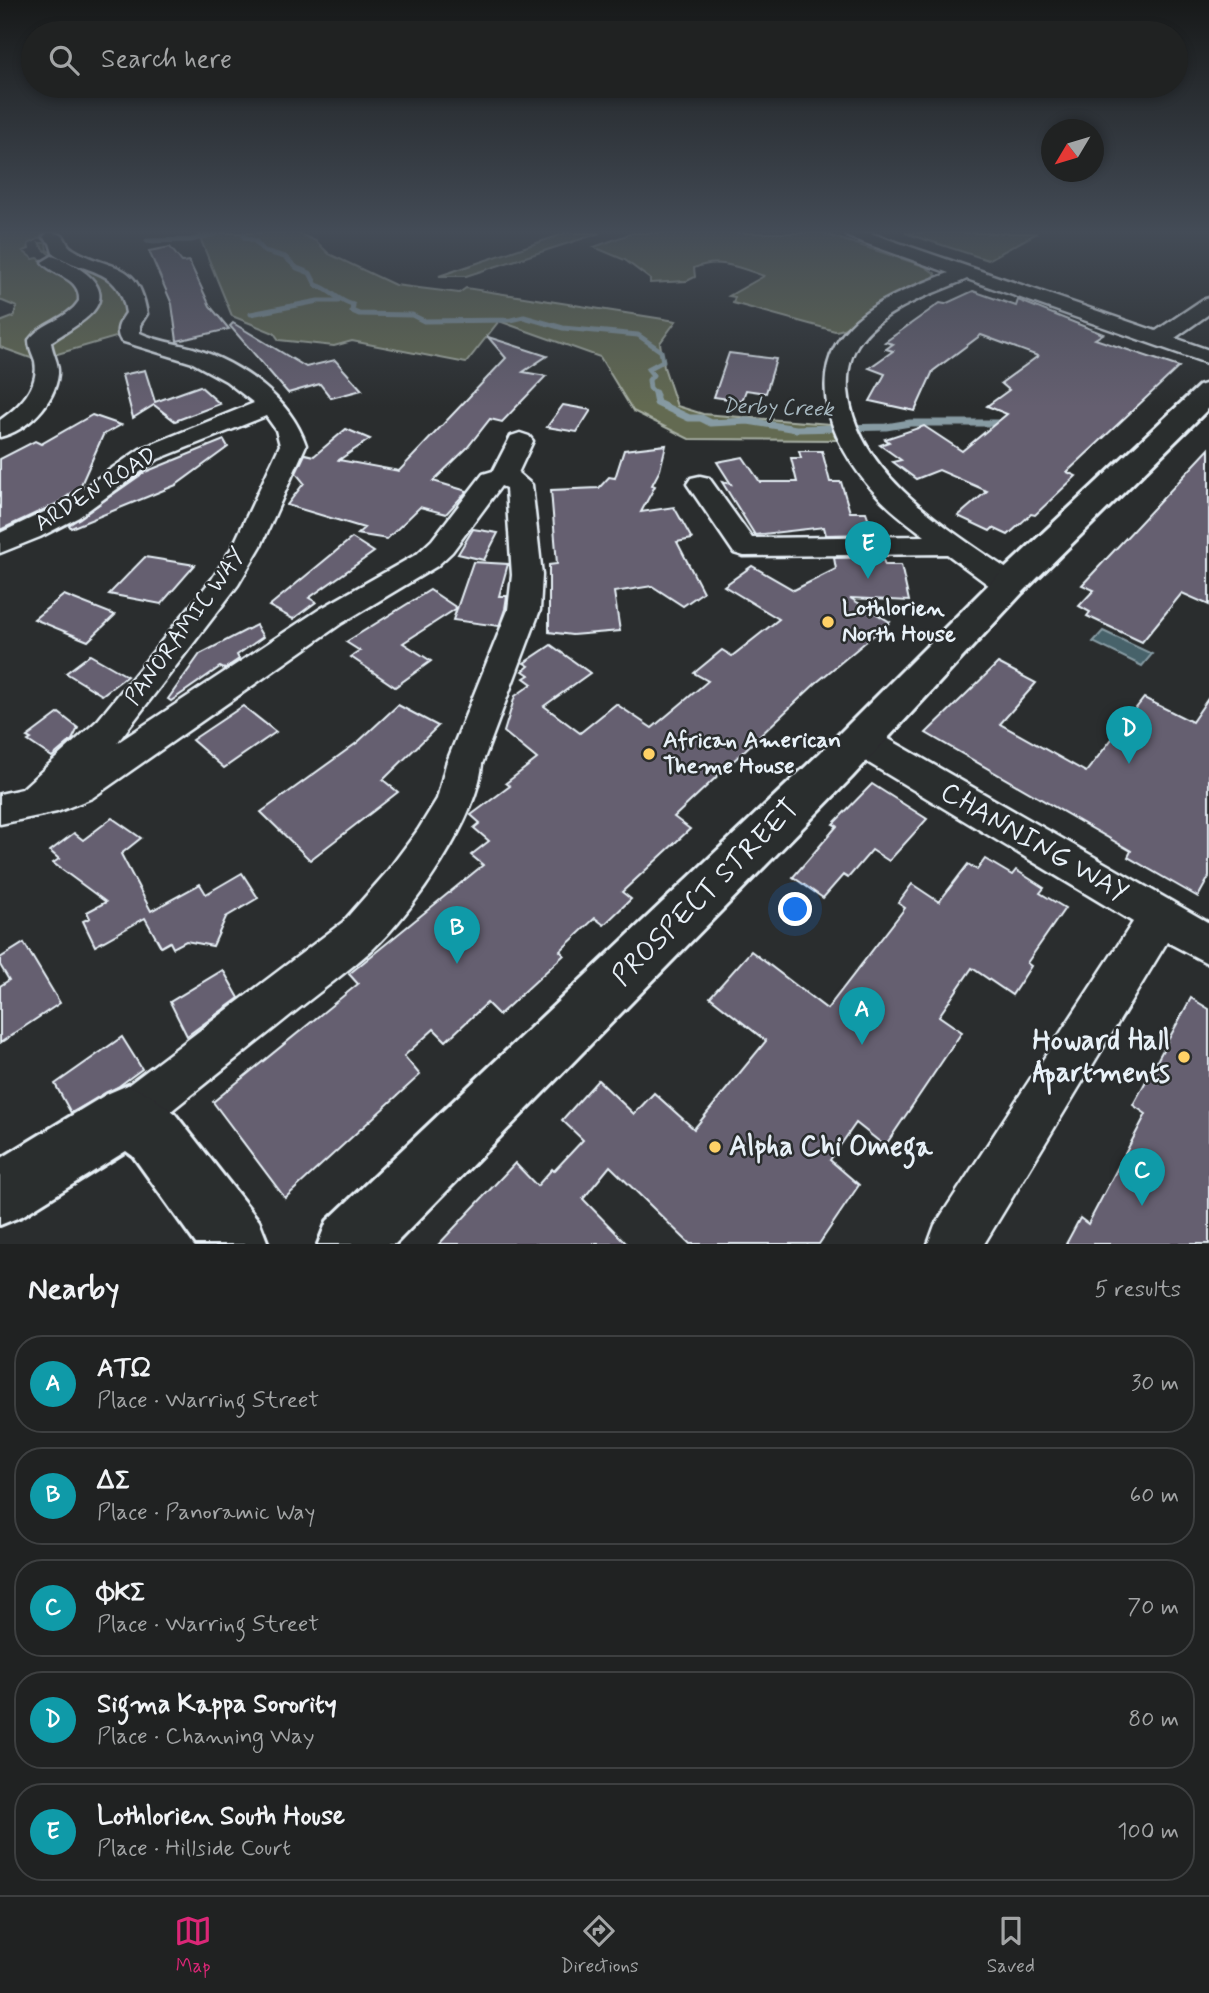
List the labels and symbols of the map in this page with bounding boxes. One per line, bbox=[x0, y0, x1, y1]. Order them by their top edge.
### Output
north arrow bbox=[1041, 119, 1104, 182]
water label: Derby Creek bbox=[722, 392, 835, 424]
street label: ARDEN ROAD bbox=[29, 441, 163, 539]
pin: E bbox=[845, 521, 891, 579]
street label: PANORAMIC WAY bbox=[119, 542, 253, 712]
place label: Lothlorien North House bbox=[842, 594, 956, 650]
marker: Lothlorien North House bbox=[820, 614, 836, 630]
pin: D bbox=[1106, 706, 1152, 764]
place label: African American Theme House bbox=[663, 726, 841, 782]
marker: African American Theme House bbox=[641, 746, 657, 762]
street label: CHANNING WAY bbox=[933, 774, 1135, 912]
street label: PROSPECT STREET bbox=[604, 791, 808, 995]
your location bbox=[778, 892, 812, 926]
pin: B bbox=[434, 906, 480, 964]
pin: A bbox=[839, 987, 885, 1045]
place label: Howard Hall Apartments bbox=[1032, 1023, 1170, 1095]
marker: Howard Hall Apartments bbox=[1176, 1049, 1192, 1065]
place label: Alpha Chi Omega bbox=[729, 1129, 934, 1169]
marker: Alpha Chi Omega bbox=[707, 1139, 723, 1155]
pin: C bbox=[1119, 1148, 1165, 1206]

